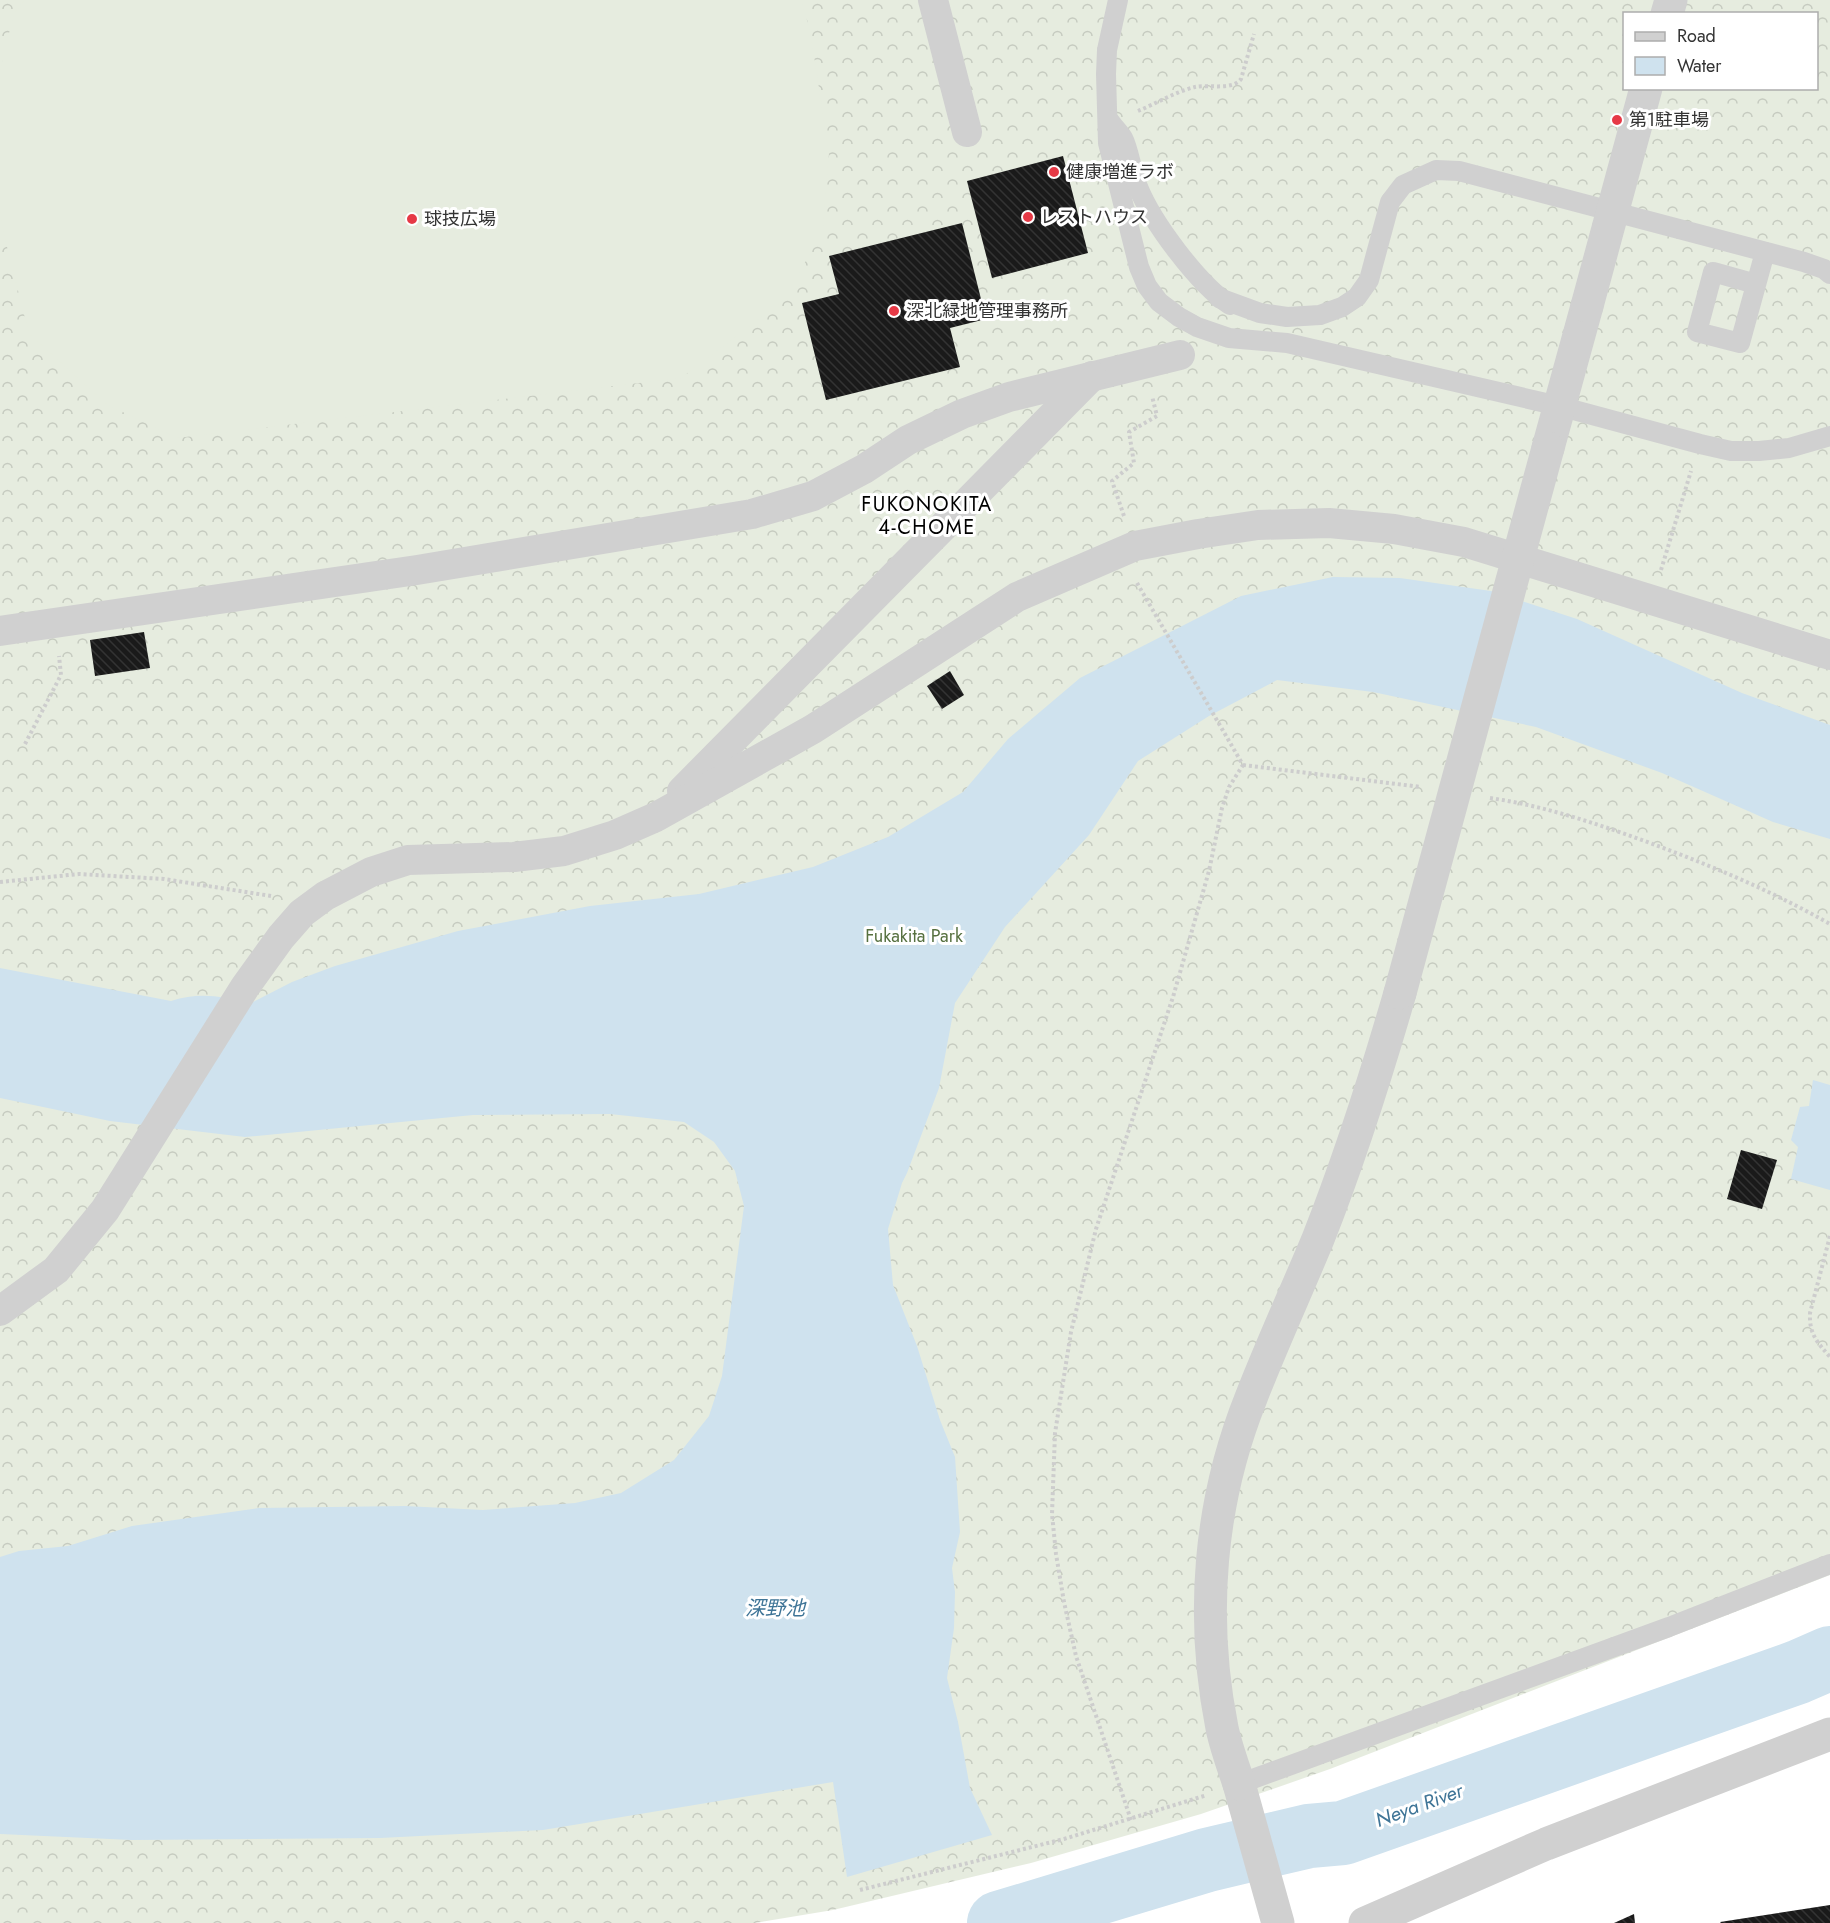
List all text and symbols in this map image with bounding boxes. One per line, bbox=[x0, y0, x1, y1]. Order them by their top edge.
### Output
legend bbox=[1623, 12, 1818, 90]
text: Road bbox=[1677, 23, 1716, 49]
text: Water bbox=[1677, 53, 1722, 79]
place label: 第1駐車場 bbox=[1629, 107, 1709, 133]
marker: 第1駐車場 bbox=[1610, 113, 1624, 127]
place label: 健康増進ラボ bbox=[1066, 159, 1174, 185]
marker: 健康増進ラボ bbox=[1047, 165, 1061, 179]
place label: レストハウス bbox=[1040, 204, 1148, 230]
place label: 球技広場 bbox=[424, 206, 496, 232]
marker: レストハウス bbox=[1021, 210, 1035, 224]
marker: 球技広場 bbox=[405, 212, 419, 226]
place label: 深北緑地管理事務所 bbox=[906, 298, 1068, 324]
marker: 深北緑地管理事務所 bbox=[887, 304, 901, 318]
district label: FUKONOKITA 4-CHOME bbox=[861, 490, 993, 542]
park label: Fukakita Park bbox=[865, 923, 963, 949]
water label: 深野池 bbox=[745, 1594, 807, 1623]
water label: Neya River bbox=[1371, 1776, 1468, 1835]

